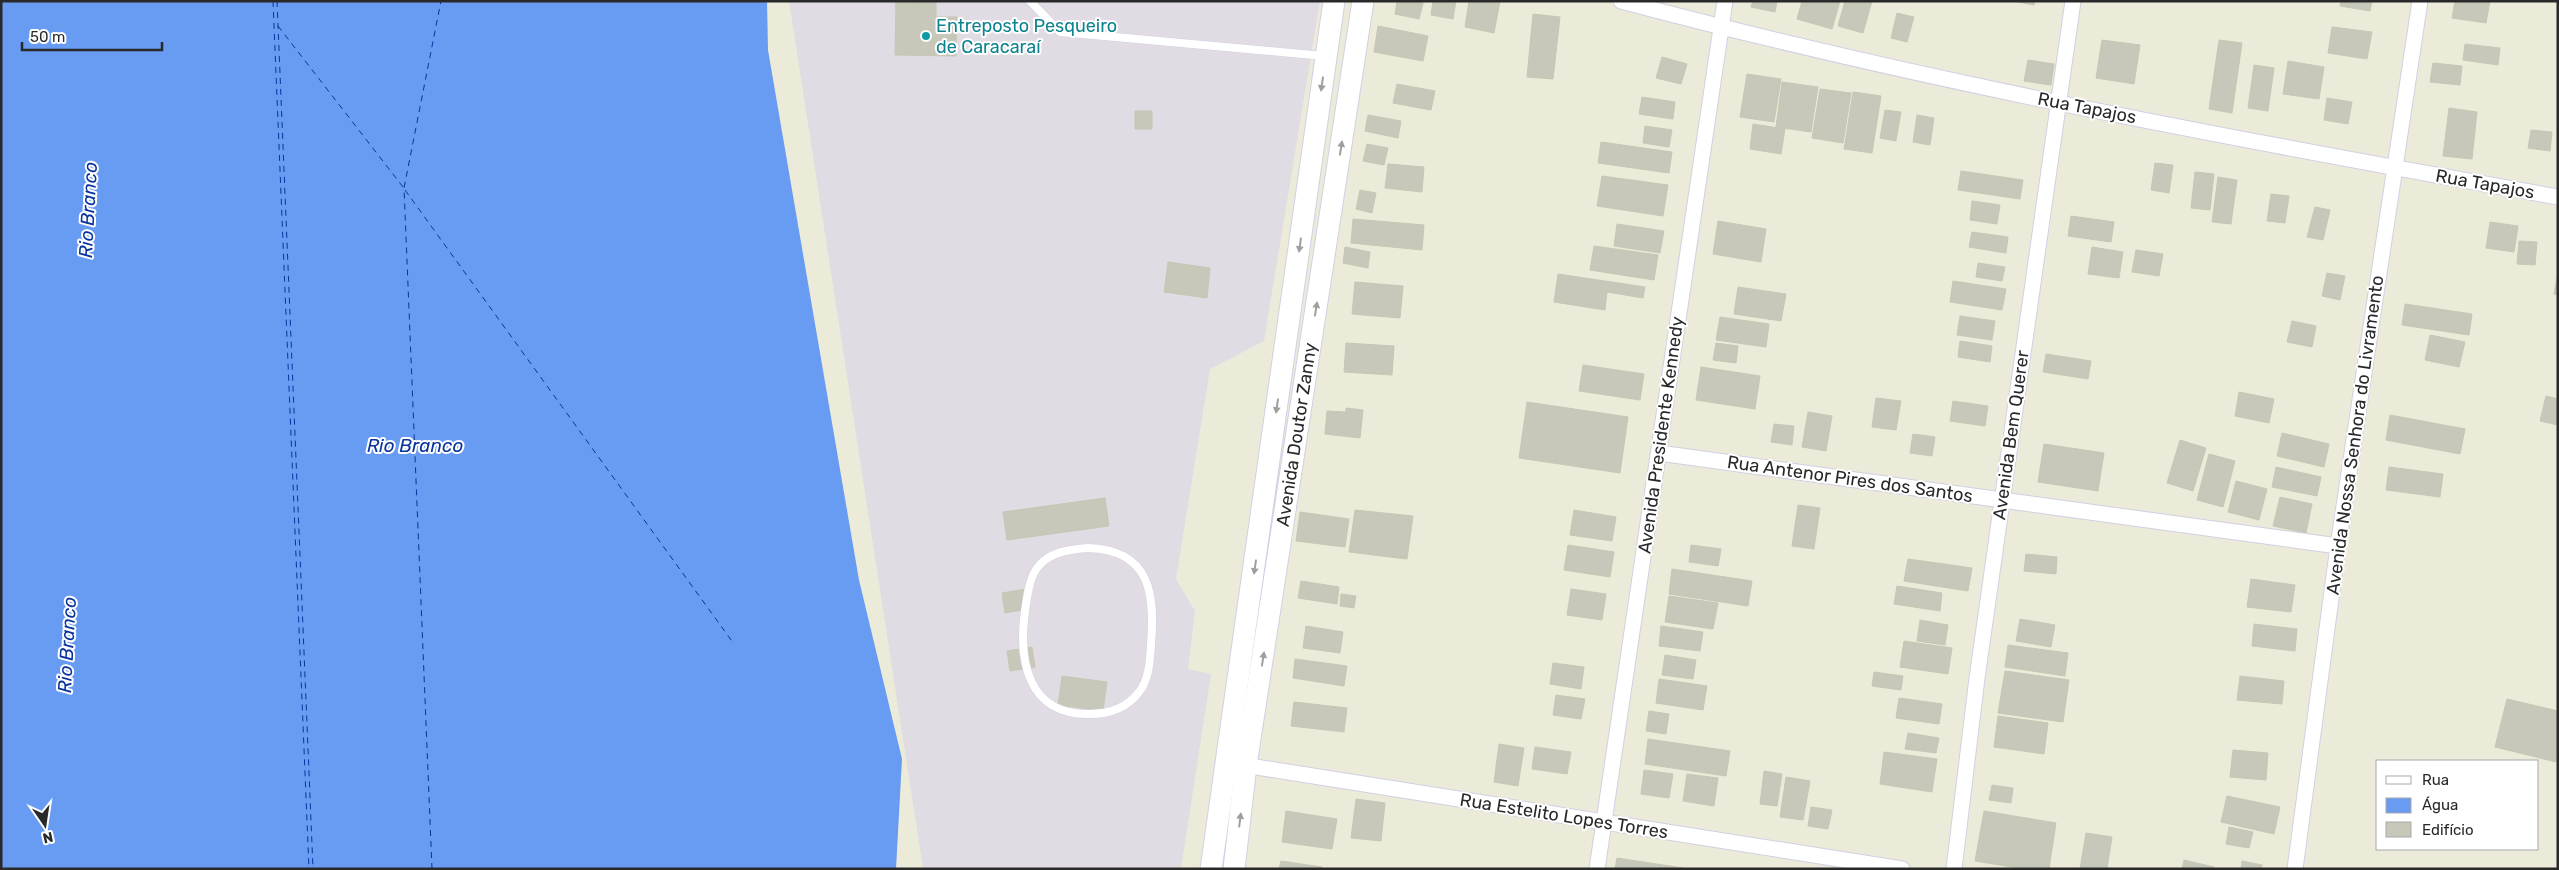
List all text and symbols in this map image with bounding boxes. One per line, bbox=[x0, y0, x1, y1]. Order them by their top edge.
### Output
place label: Entreposto Pesqueiro de Caracaraí bbox=[936, 15, 1117, 58]
scale bar bbox=[22, 20, 162, 52]
text: 50 m bbox=[30, 28, 65, 46]
marker: Entreposto Pesqueiro de Caracaraí bbox=[920, 30, 932, 42]
one-way arrow bbox=[1318, 76, 1326, 92]
street label: Rua Tapajos bbox=[2036, 88, 2138, 128]
one-way arrow bbox=[1337, 140, 1345, 156]
water label: Rio Branco bbox=[74, 161, 102, 259]
street label: Rua Tapajos bbox=[2434, 164, 2536, 204]
one-way arrow bbox=[1296, 237, 1304, 253]
street label: Avenida Nossa Senhora do Livramento bbox=[2322, 274, 2388, 596]
one-way arrow bbox=[1312, 300, 1320, 316]
street label: Avenida Presidente Kennedy bbox=[1633, 315, 1689, 555]
street label: Avenida Doutor Zanny bbox=[1272, 341, 1322, 528]
street label: Avenida Bem Querer bbox=[1988, 349, 2034, 521]
one-way arrow bbox=[1273, 398, 1281, 414]
water label: Rio Branco bbox=[367, 434, 463, 457]
street label: Rua Antenor Pires dos Santos bbox=[1726, 451, 1974, 507]
one-way arrow bbox=[1250, 559, 1258, 575]
water label: Rio Branco bbox=[53, 596, 81, 694]
one-way arrow bbox=[1259, 651, 1267, 667]
legend bbox=[2376, 760, 2539, 850]
text: Rua bbox=[2422, 771, 2449, 789]
street label: Rua Estelito Lopes Torres bbox=[1458, 789, 1670, 843]
text: Água bbox=[2422, 796, 2458, 814]
north arrow bbox=[20, 800, 70, 850]
one-way arrow bbox=[1236, 812, 1244, 828]
text: Edifício bbox=[2422, 821, 2474, 839]
text: N bbox=[41, 828, 55, 847]

